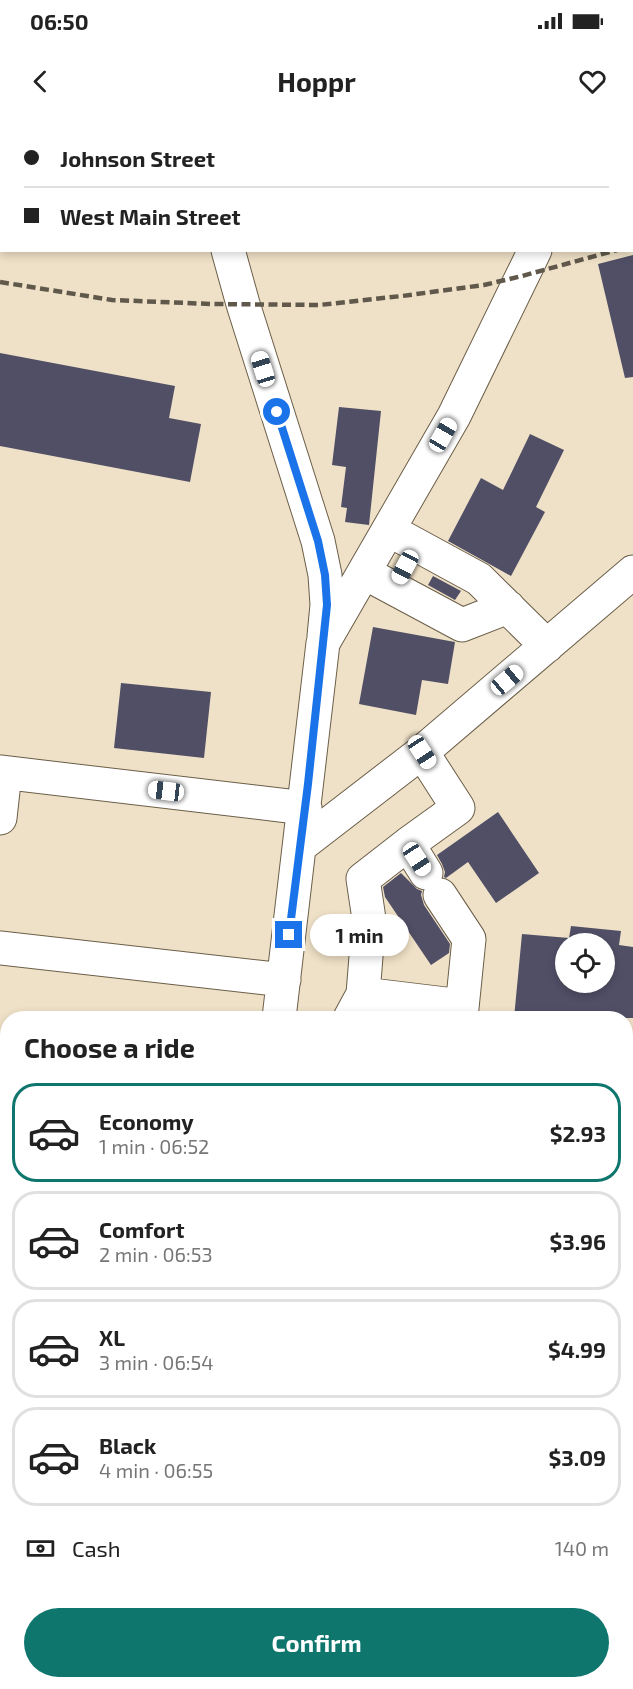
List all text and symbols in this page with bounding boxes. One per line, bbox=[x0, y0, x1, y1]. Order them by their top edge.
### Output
text: 06:50 bbox=[30, 8, 89, 34]
icon: back bbox=[24, 65, 57, 98]
text: Hoppr bbox=[277, 65, 356, 97]
icon: heart bbox=[576, 65, 609, 98]
text: Johnson Street bbox=[60, 145, 215, 171]
text: West Main Street bbox=[60, 203, 241, 229]
car bbox=[249, 349, 277, 389]
route start bbox=[263, 398, 290, 425]
car bbox=[426, 415, 460, 455]
car bbox=[389, 547, 421, 587]
car bbox=[487, 662, 527, 698]
car bbox=[405, 732, 439, 772]
car bbox=[147, 780, 185, 802]
car bbox=[400, 839, 434, 879]
callout: 1 min bbox=[310, 914, 409, 956]
route end bbox=[275, 921, 302, 948]
text: 1 min bbox=[335, 923, 384, 947]
map controls bbox=[555, 933, 615, 993]
button: locate bbox=[555, 933, 615, 993]
text: Choose a ride bbox=[24, 1031, 195, 1063]
icon: car bbox=[27, 1106, 81, 1160]
text: Economy bbox=[99, 1108, 194, 1134]
text: $2.93 bbox=[550, 1120, 606, 1146]
text: 1 min · 06:52 bbox=[99, 1134, 209, 1158]
icon: car bbox=[27, 1214, 81, 1268]
text: Comfort bbox=[99, 1216, 184, 1242]
text: $3.96 bbox=[549, 1228, 606, 1254]
text: 2 min · 06:53 bbox=[99, 1242, 213, 1266]
icon: car bbox=[27, 1322, 81, 1376]
text: XL bbox=[99, 1324, 125, 1350]
text: $4.99 bbox=[548, 1336, 606, 1362]
text: 3 min · 06:54 bbox=[99, 1350, 214, 1374]
icon: car bbox=[27, 1430, 81, 1484]
text: Black bbox=[99, 1432, 156, 1458]
text: $3.09 bbox=[549, 1444, 606, 1470]
text: 4 min · 06:55 bbox=[99, 1458, 213, 1482]
icon: cash bbox=[24, 1532, 57, 1565]
text: Cash bbox=[72, 1535, 121, 1561]
text: 140 m bbox=[555, 1536, 609, 1560]
button: Confirm bbox=[24, 1608, 609, 1677]

